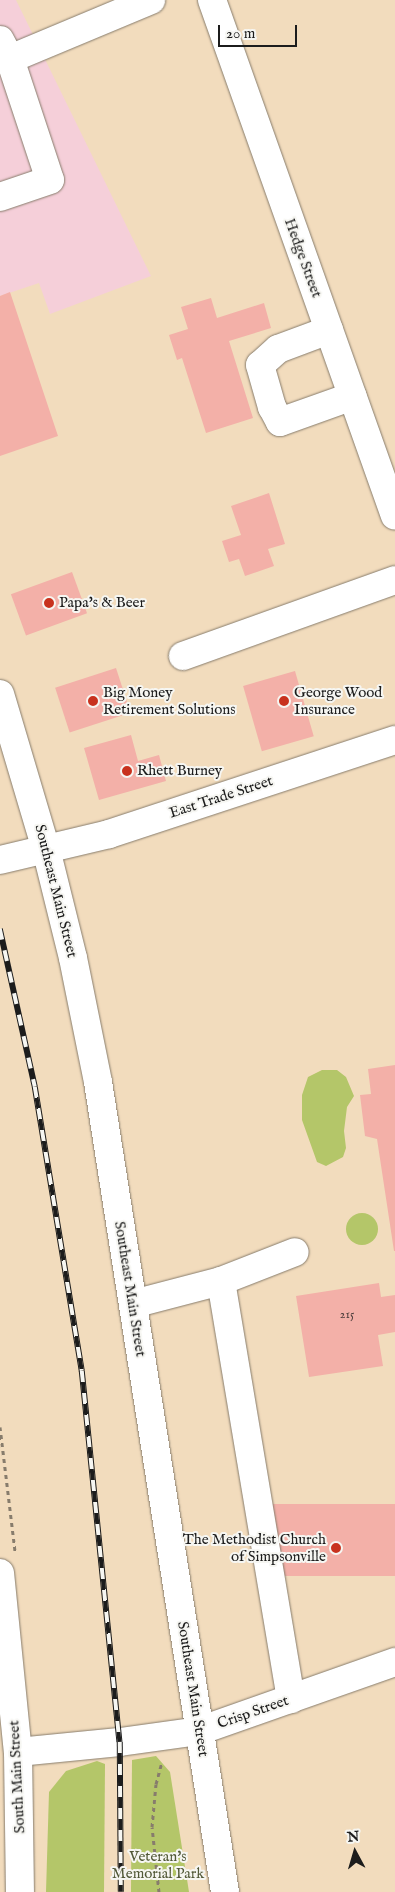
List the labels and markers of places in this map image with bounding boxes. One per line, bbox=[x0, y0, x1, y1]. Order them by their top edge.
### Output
place label: Papa's & Beer bbox=[59, 594, 145, 612]
marker: Papa's & Beer bbox=[43, 597, 55, 609]
place label: Big Money Retirement Solutions bbox=[103, 683, 235, 718]
place label: George Wood Insurance bbox=[294, 683, 382, 718]
marker: Big Money Retirement Solutions bbox=[87, 695, 99, 707]
marker: George Wood Insurance bbox=[278, 695, 290, 707]
place label: Rhett Burney bbox=[137, 762, 222, 780]
marker: Rhett Burney bbox=[121, 765, 133, 777]
place label: The Methodist Church of Simpsonville bbox=[183, 1530, 326, 1565]
marker: The Methodist Church of Simpsonville bbox=[330, 1542, 342, 1554]

